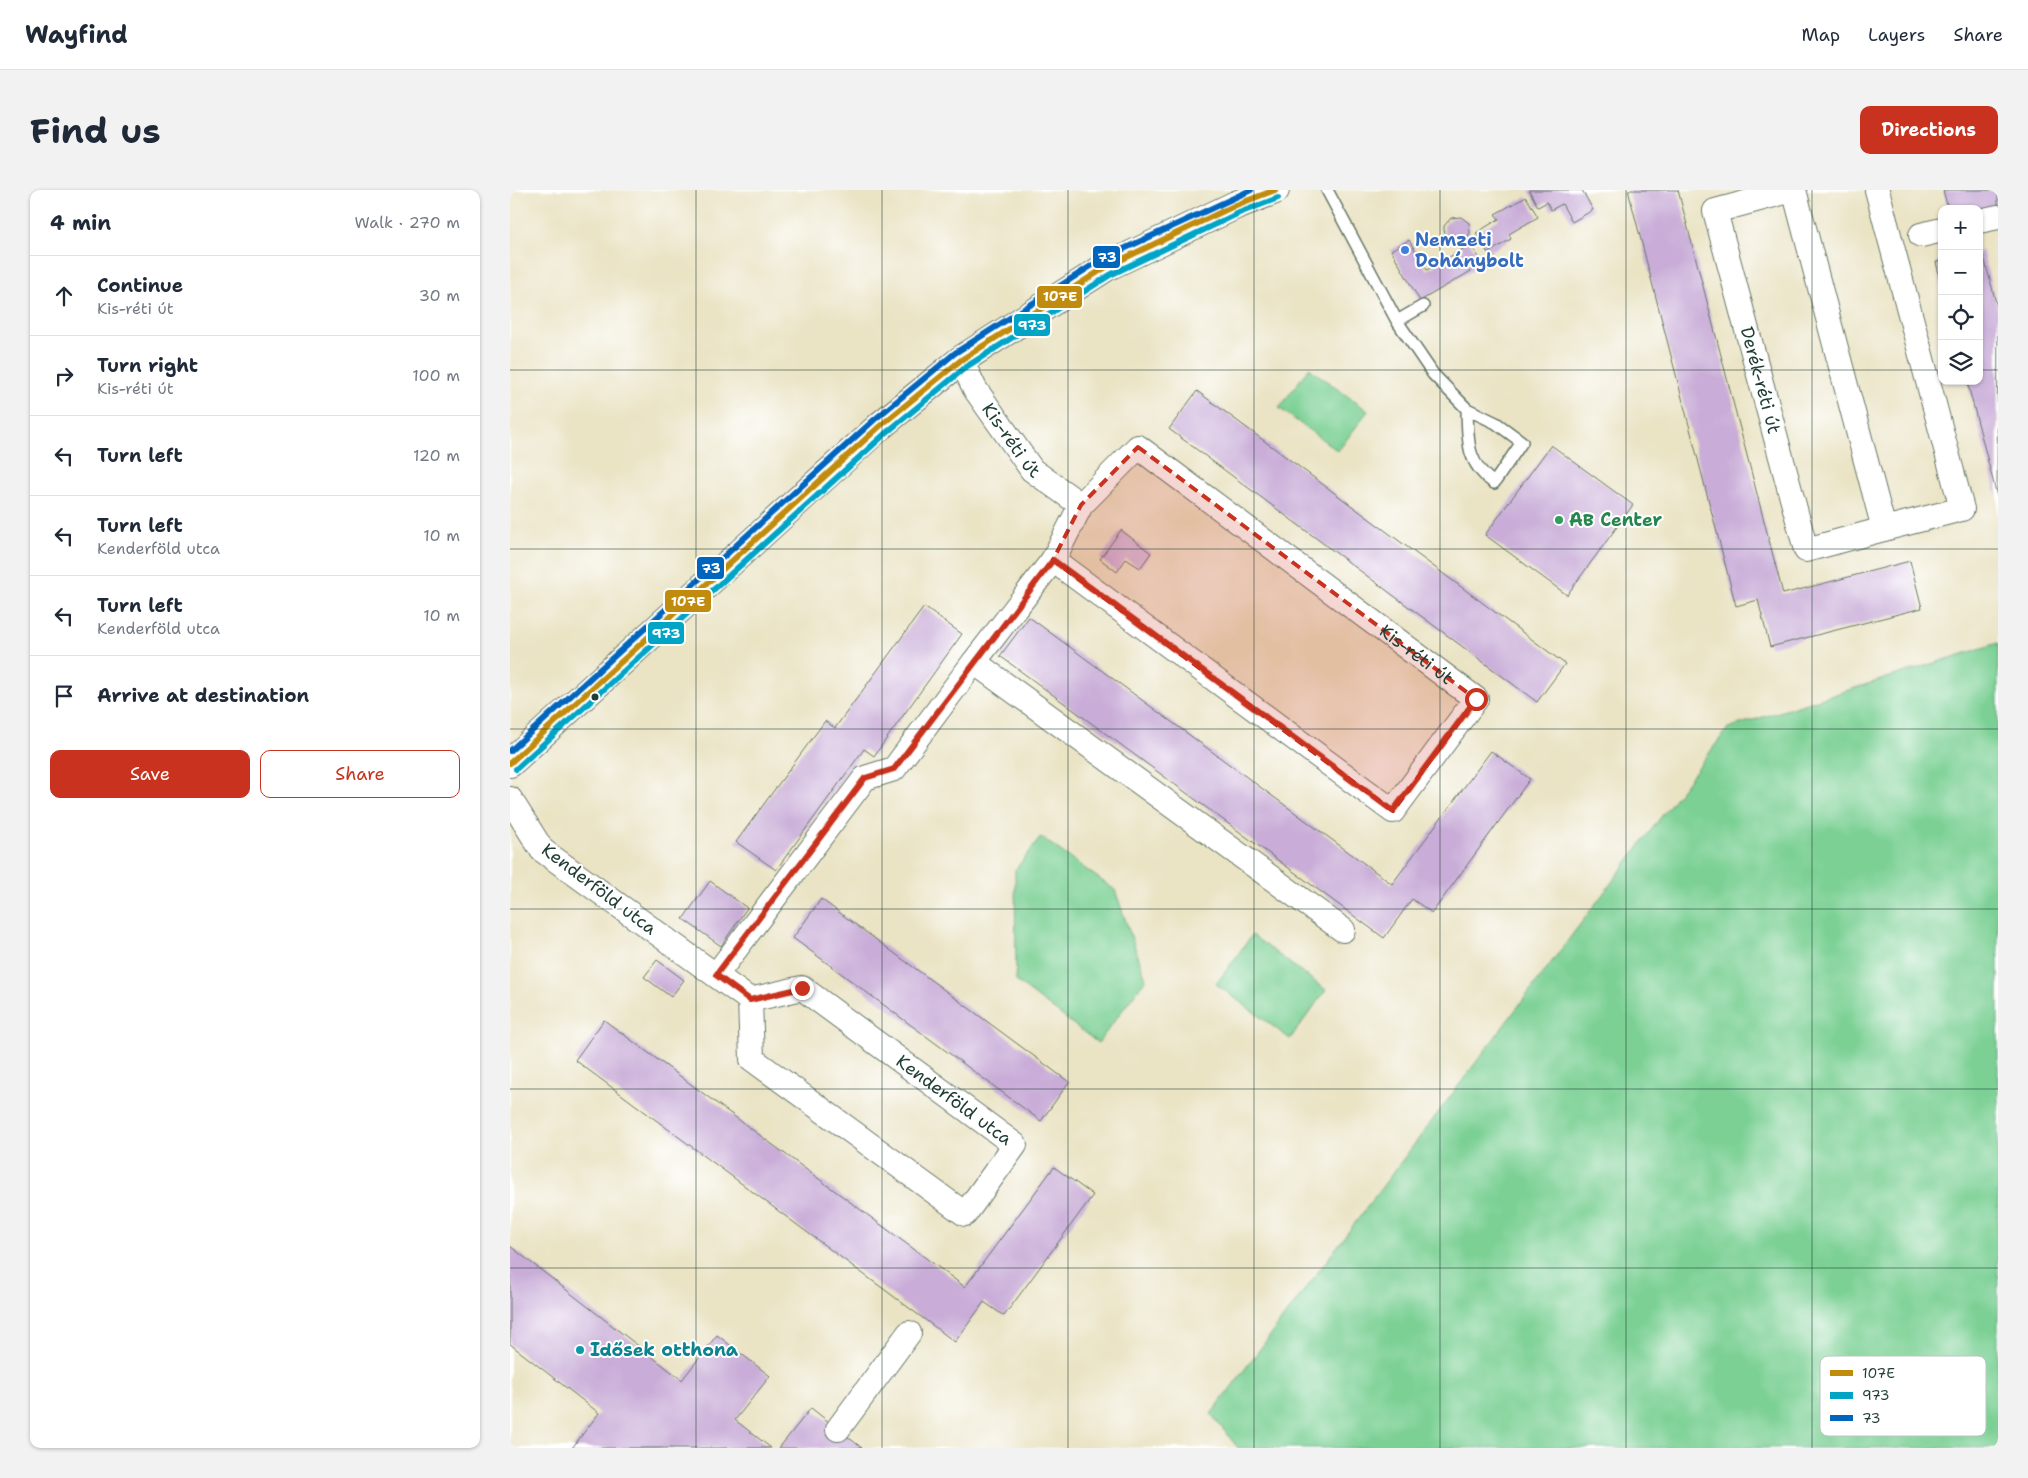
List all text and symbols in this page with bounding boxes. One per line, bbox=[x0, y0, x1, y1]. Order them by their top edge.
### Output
text: Wayfind bbox=[25, 19, 128, 51]
text: Map bbox=[1802, 23, 1840, 47]
text: Layers bbox=[1868, 23, 1925, 47]
text: Share bbox=[1953, 23, 2003, 47]
button: Directions bbox=[1860, 106, 1998, 154]
text: Find us bbox=[30, 107, 161, 154]
map controls bbox=[1938, 205, 1983, 385]
button: + bbox=[1938, 205, 1983, 250]
text: 4 min bbox=[50, 209, 111, 237]
text: Walk · 270 m bbox=[355, 212, 460, 233]
place label: Nemzeti Dohánybolt bbox=[1415, 228, 1524, 273]
marker: Nemzeti Dohánybolt bbox=[1399, 244, 1411, 256]
line badge: 73 bbox=[1092, 245, 1121, 269]
text: 73 bbox=[1097, 248, 1117, 266]
button: − bbox=[1938, 250, 1983, 295]
text: Continue bbox=[97, 273, 183, 298]
icon: ahead bbox=[50, 282, 78, 310]
text: 30 m bbox=[419, 285, 460, 306]
line badge: 107E bbox=[1036, 285, 1083, 309]
text: 107E bbox=[1043, 287, 1077, 305]
button: locate bbox=[1938, 295, 1983, 340]
text: Kis-réti út bbox=[97, 298, 174, 319]
line badge: 973 bbox=[1013, 313, 1051, 337]
text: 973 bbox=[1018, 316, 1046, 334]
street label: Derék-réti út bbox=[1735, 324, 1786, 436]
button: layers bbox=[1938, 340, 1983, 385]
text: Turn right bbox=[97, 353, 198, 378]
icon: right bbox=[50, 362, 78, 390]
text: 100 m bbox=[412, 365, 460, 386]
text: Kis-réti út bbox=[97, 378, 174, 399]
street label: Kis-réti út bbox=[976, 398, 1045, 484]
icon: left bbox=[50, 442, 78, 470]
text: Turn left bbox=[97, 443, 183, 468]
text: 120 m bbox=[413, 445, 460, 466]
place label: AB Center bbox=[1569, 508, 1663, 532]
text: Turn left bbox=[97, 513, 183, 538]
marker: AB Center bbox=[1553, 514, 1565, 526]
icon: left bbox=[50, 522, 78, 550]
text: 10 m bbox=[423, 525, 460, 546]
text: Kenderföld utca bbox=[97, 538, 220, 559]
line badge: 73 bbox=[696, 556, 725, 580]
text: 73 bbox=[701, 559, 721, 577]
line badge: 107E bbox=[664, 589, 712, 613]
text: 107E bbox=[671, 592, 705, 610]
text: Turn left bbox=[97, 593, 183, 618]
icon: left bbox=[50, 602, 78, 630]
text: 10 m bbox=[423, 605, 460, 626]
text: Kenderföld utca bbox=[97, 618, 220, 639]
street label: Kis-réti út bbox=[1375, 619, 1458, 690]
line badge: 973 bbox=[647, 621, 685, 645]
text: 973 bbox=[652, 624, 680, 642]
icon: arrive bbox=[50, 682, 78, 710]
text: Arrive at destination bbox=[97, 683, 309, 708]
route start bbox=[1465, 688, 1488, 711]
unlabelled marker bbox=[590, 692, 600, 702]
button: Save bbox=[50, 750, 250, 798]
button: Share bbox=[260, 750, 460, 798]
street label: Kenderföld utca bbox=[537, 838, 661, 940]
route end bbox=[791, 977, 814, 1000]
street label: Kenderföld utca bbox=[891, 1049, 1017, 1151]
place label: Idősek otthona bbox=[590, 1338, 739, 1362]
marker: Idősek otthona bbox=[574, 1344, 586, 1356]
legend bbox=[1820, 1356, 1986, 1436]
text: 107E bbox=[1862, 1364, 1895, 1382]
text: 973 bbox=[1862, 1386, 1890, 1404]
text: 73 bbox=[1862, 1409, 1881, 1427]

